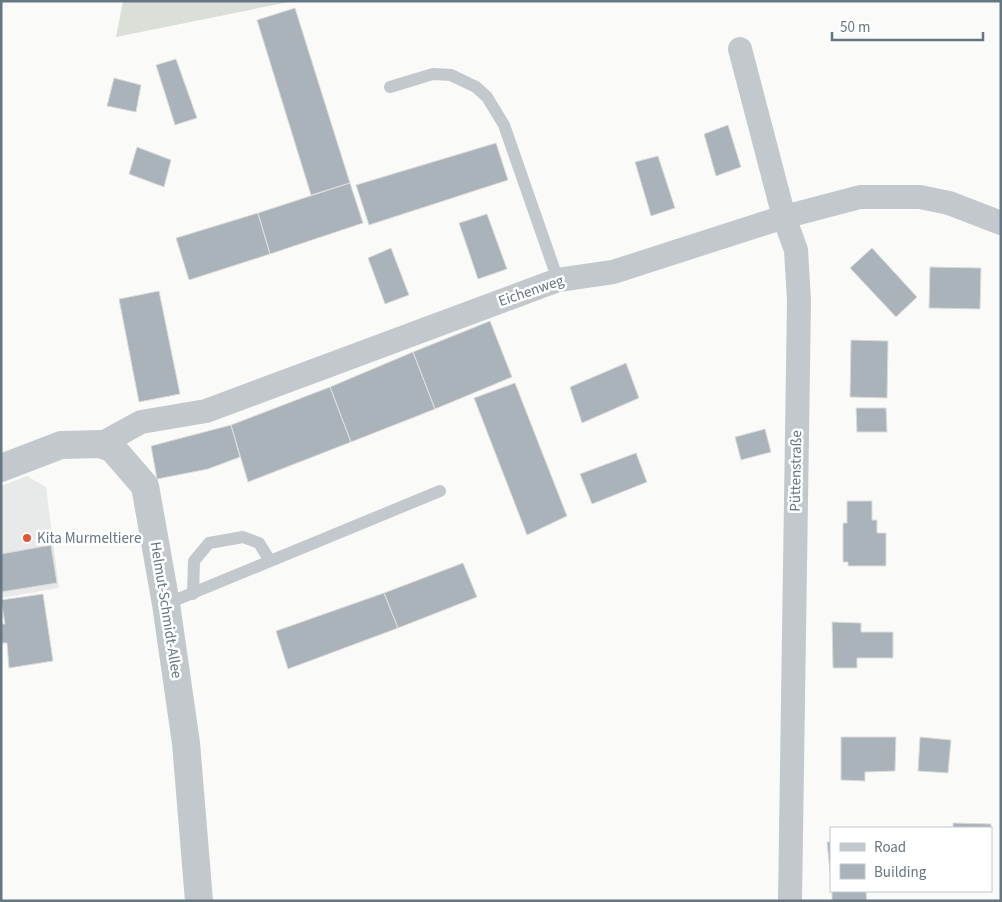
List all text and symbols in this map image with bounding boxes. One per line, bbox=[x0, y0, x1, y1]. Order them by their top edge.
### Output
scale bar bbox=[832, 10, 983, 42]
text: 50 m bbox=[840, 17, 870, 38]
street label: Eichenweg bbox=[496, 270, 567, 312]
street label: Püttenstraße bbox=[785, 430, 807, 512]
place label: Kita Murmeltiere bbox=[37, 528, 141, 549]
marker: Kita Murmeltiere bbox=[21, 532, 33, 544]
street label: Helmut-Schmidt-Allee bbox=[145, 540, 187, 680]
legend bbox=[830, 827, 992, 892]
text: Road bbox=[874, 837, 906, 858]
text: Building bbox=[874, 862, 927, 883]

